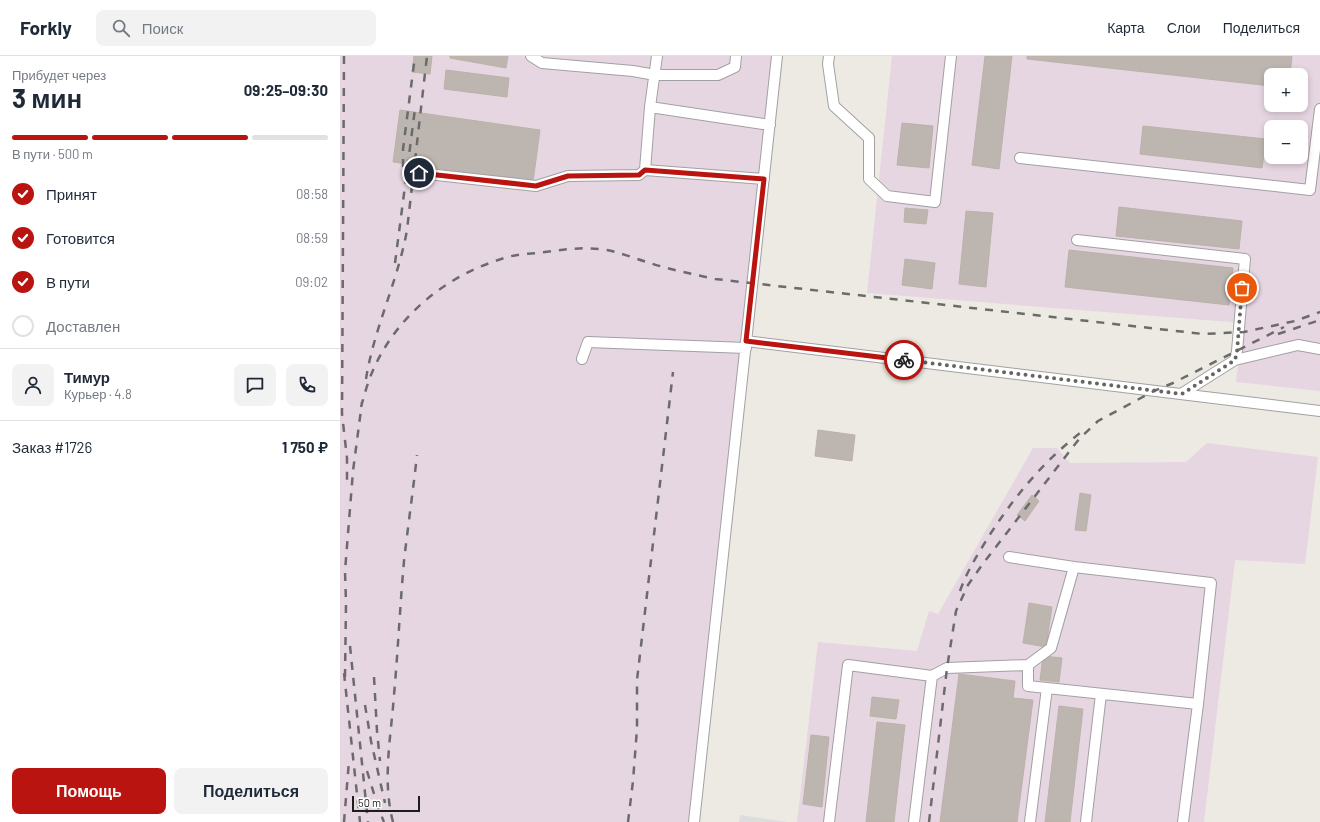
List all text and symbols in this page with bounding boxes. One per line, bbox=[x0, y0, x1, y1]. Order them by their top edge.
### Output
search box bbox=[96, 10, 376, 46]
text: Forkly bbox=[20, 16, 72, 39]
icon: search bbox=[110, 17, 132, 39]
text: Поиск bbox=[142, 19, 183, 37]
text: Карта bbox=[1107, 19, 1145, 36]
text: Слои bbox=[1167, 19, 1201, 36]
text: Поделиться bbox=[1223, 19, 1300, 36]
text: Прибудет через bbox=[12, 67, 106, 83]
map controls bbox=[1264, 68, 1308, 164]
button: + bbox=[1264, 68, 1308, 112]
text: 09:25–09:30 bbox=[244, 81, 328, 99]
text: 3 мин bbox=[12, 82, 82, 113]
button: − bbox=[1264, 120, 1308, 164]
text: В пути · 500 m bbox=[12, 146, 93, 162]
pin bbox=[402, 156, 436, 190]
icon: home bbox=[408, 162, 430, 184]
icon: check bbox=[12, 183, 34, 205]
text: Принят bbox=[46, 185, 97, 203]
text: 08:58 bbox=[296, 186, 328, 202]
icon: check bbox=[12, 227, 34, 249]
text: Готовится bbox=[46, 229, 115, 247]
text: 08:59 bbox=[296, 230, 328, 246]
icon: check bbox=[12, 271, 34, 293]
pin bbox=[1225, 271, 1259, 305]
text: В пути bbox=[46, 273, 90, 291]
text: 09:02 bbox=[295, 274, 328, 290]
icon: bag bbox=[1231, 277, 1253, 299]
text: Доставлен bbox=[46, 317, 120, 335]
courier bbox=[884, 340, 924, 380]
icon: bike bbox=[893, 349, 915, 371]
button: person bbox=[12, 364, 54, 406]
button: chat bbox=[234, 364, 276, 406]
button: phone bbox=[286, 364, 328, 406]
text: Тимур bbox=[64, 368, 110, 386]
text: Курьер · 4.8 bbox=[64, 386, 132, 402]
text: Заказ #1726 bbox=[12, 438, 92, 456]
text: 1 750 ₽ bbox=[282, 438, 328, 456]
button: Помощь bbox=[12, 768, 166, 814]
button: Поделиться bbox=[174, 768, 328, 814]
scale bar bbox=[352, 794, 420, 813]
text: 50 m bbox=[358, 796, 381, 809]

